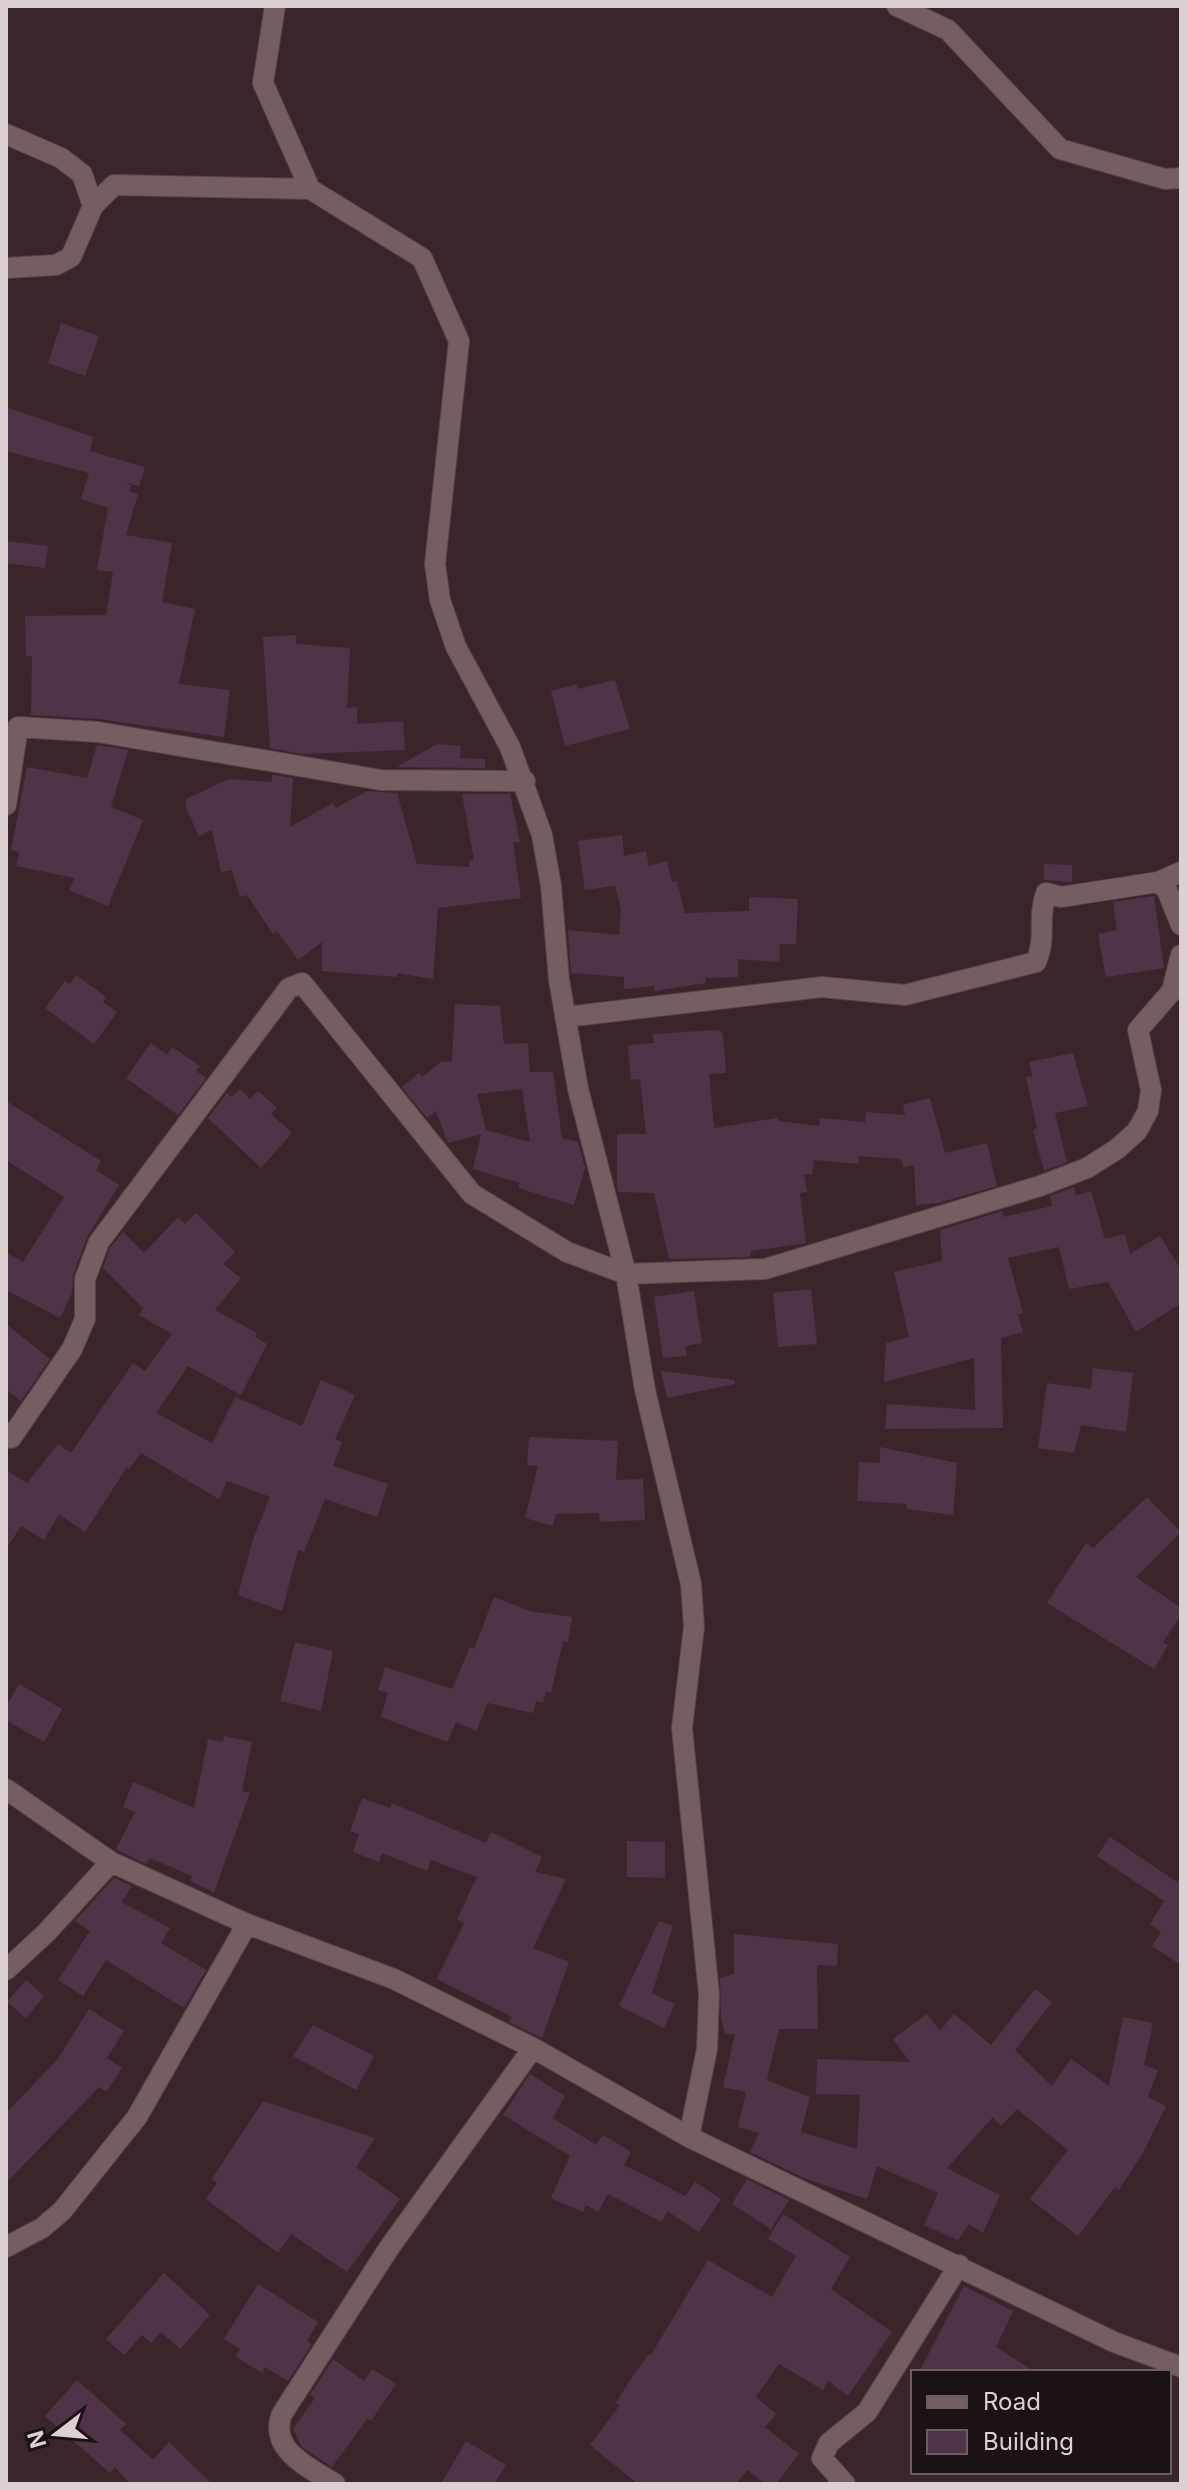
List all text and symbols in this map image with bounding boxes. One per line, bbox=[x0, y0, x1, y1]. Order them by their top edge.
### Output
legend bbox=[911, 2370, 1171, 2474]
text: Road bbox=[983, 2387, 1041, 2416]
north arrow bbox=[16, 2394, 96, 2474]
text: Building bbox=[983, 2427, 1074, 2456]
text: N bbox=[22, 2428, 52, 2451]

